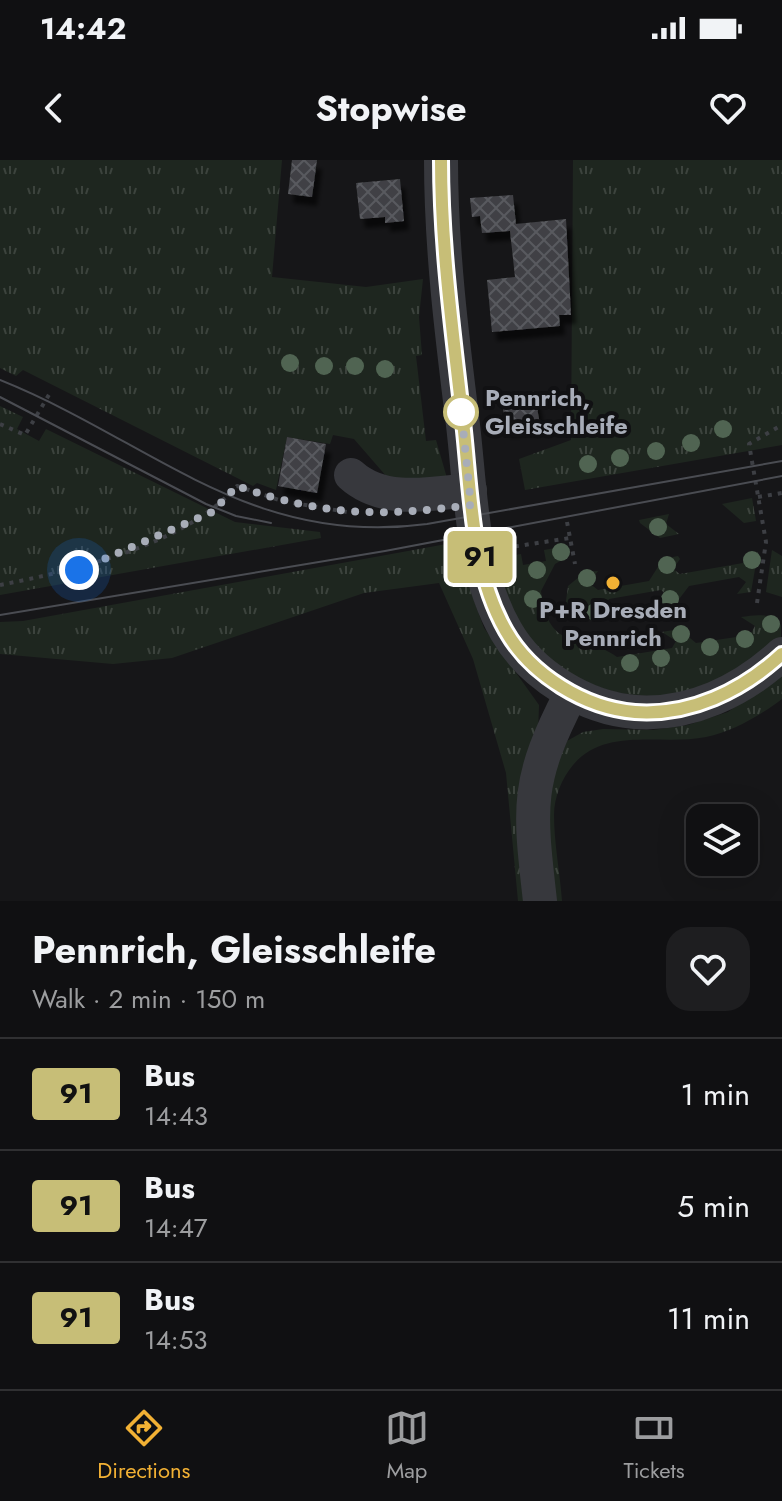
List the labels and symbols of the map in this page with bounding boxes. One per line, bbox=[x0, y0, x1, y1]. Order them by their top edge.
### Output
place label: Pennrich, Gleisschleife bbox=[485, 380, 628, 443]
marker: Pennrich, Gleisschleife bbox=[444, 395, 478, 429]
line badge: 91 bbox=[444, 531, 516, 583]
your location bbox=[59, 550, 99, 590]
marker: P+R Dresden Pennrich bbox=[604, 574, 622, 592]
place label: P+R Dresden Pennrich bbox=[539, 592, 687, 655]

